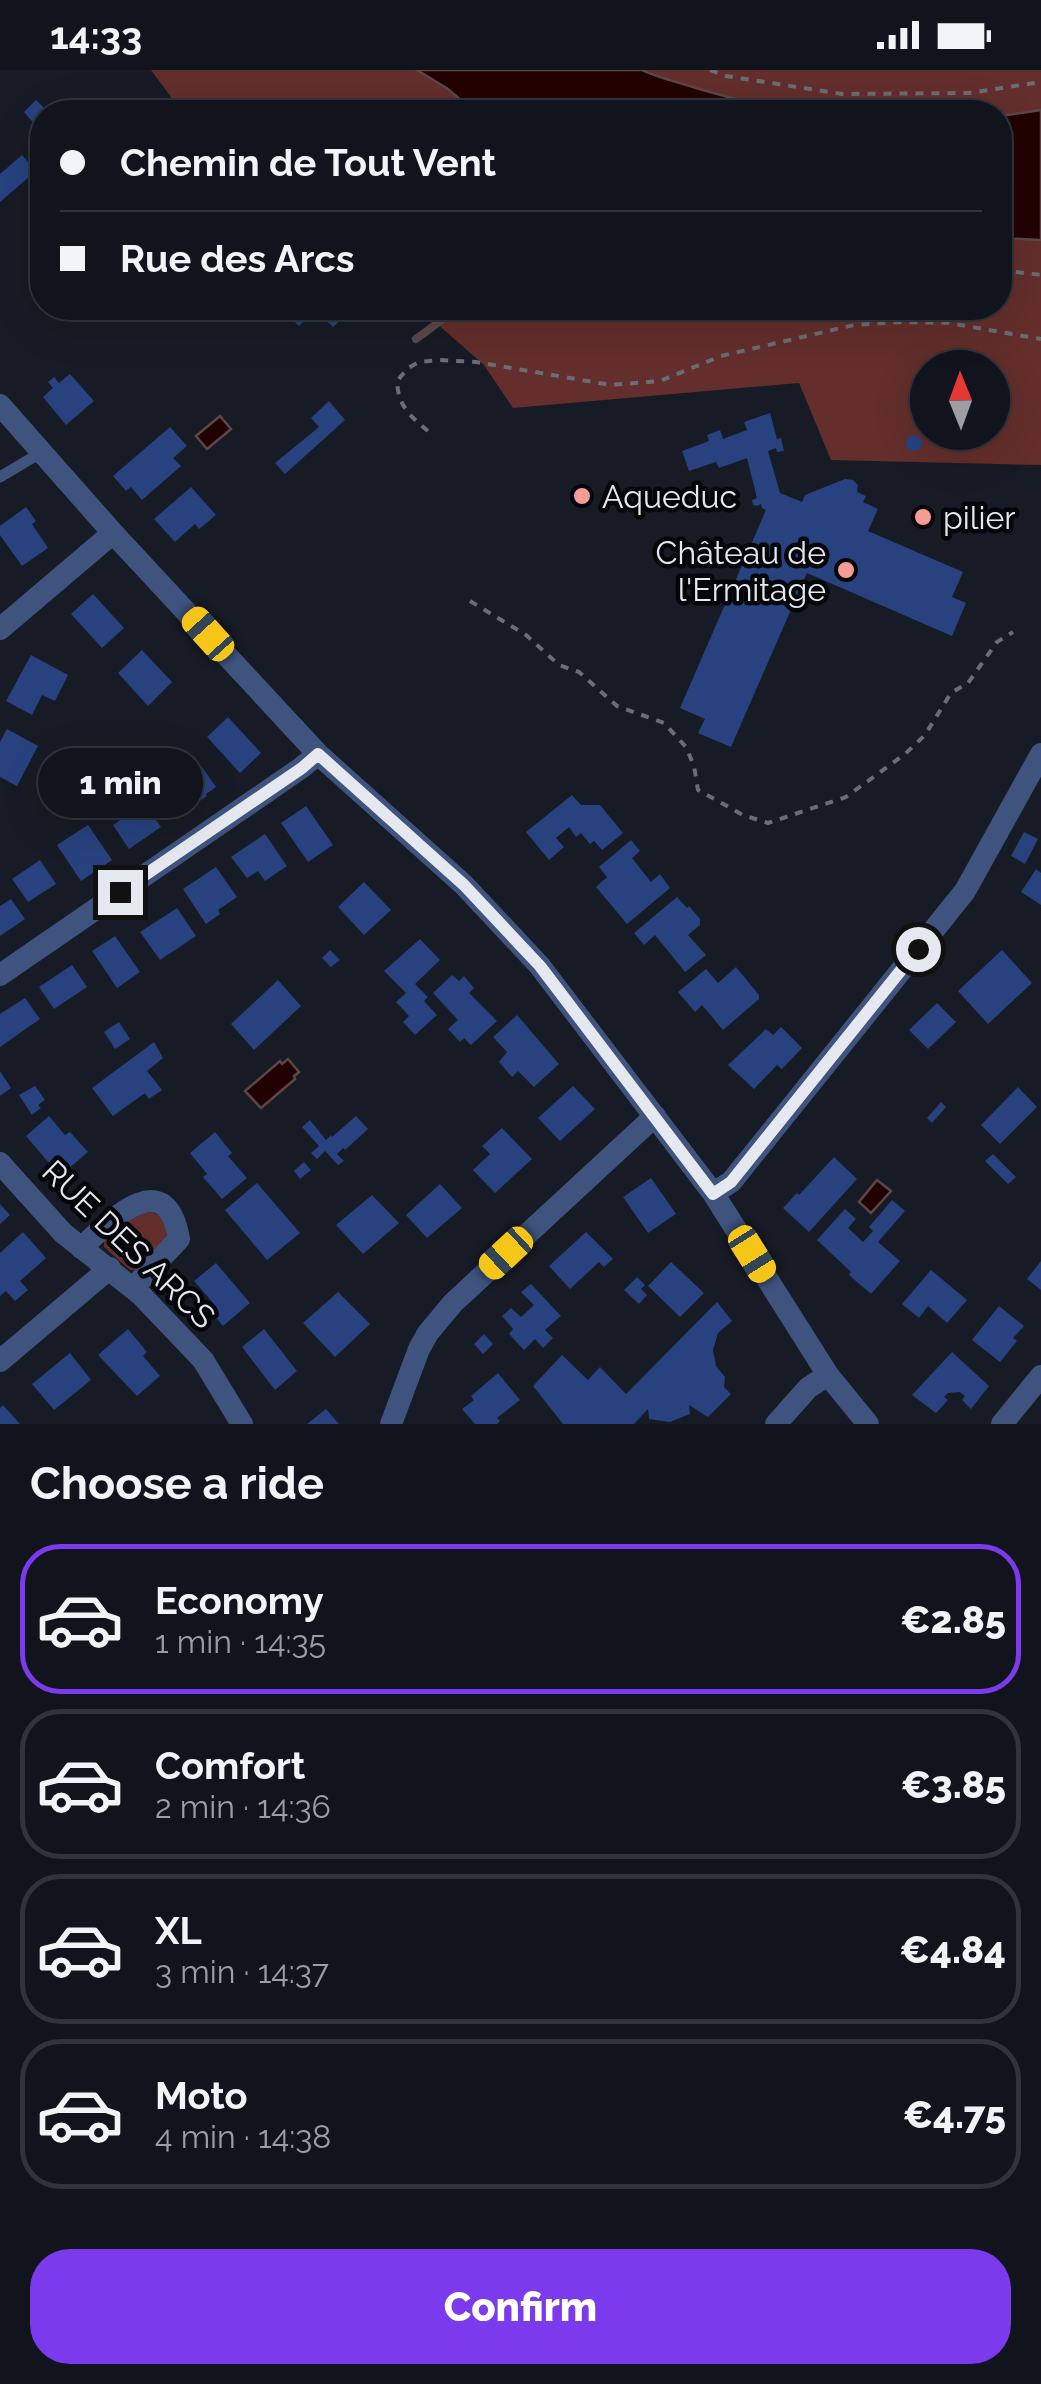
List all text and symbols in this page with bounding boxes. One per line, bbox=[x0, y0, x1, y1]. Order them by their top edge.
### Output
text: 14:33 bbox=[50, 13, 142, 58]
text: Chemin de Tout Vent bbox=[120, 140, 496, 185]
text: Rue des Arcs bbox=[120, 236, 355, 281]
north arrow bbox=[910, 350, 1010, 450]
map controls bbox=[910, 350, 1010, 450]
place label: Aqueduc bbox=[602, 478, 737, 515]
marker: Aqueduc bbox=[571, 485, 593, 507]
place label: pilier bbox=[943, 499, 1015, 536]
marker: pilier bbox=[912, 506, 934, 528]
place label: Château de l'Ermitage bbox=[656, 534, 826, 608]
marker: Château de l'Ermitage bbox=[835, 559, 857, 581]
car bbox=[177, 602, 239, 666]
callout: 1 min bbox=[38, 747, 202, 817]
text: 1 min bbox=[79, 764, 162, 801]
route end bbox=[98, 870, 143, 915]
route start bbox=[896, 927, 941, 972]
street label: RUE DES ARCS bbox=[35, 1152, 223, 1336]
car bbox=[723, 1221, 781, 1287]
car bbox=[474, 1222, 538, 1284]
text: Choose a ride bbox=[30, 1457, 324, 1510]
icon: car bbox=[35, 1574, 125, 1664]
text: Economy bbox=[155, 1578, 324, 1623]
text: €2.85 bbox=[900, 1597, 1006, 1642]
text: 1 min · 14:35 bbox=[155, 1623, 326, 1660]
icon: car bbox=[35, 1739, 125, 1829]
text: Comfort bbox=[155, 1743, 305, 1788]
text: €3.85 bbox=[901, 1762, 1006, 1807]
text: 2 min · 14:36 bbox=[155, 1788, 331, 1825]
icon: car bbox=[35, 1904, 125, 1994]
text: XL bbox=[155, 1908, 202, 1953]
text: €4.84 bbox=[900, 1927, 1006, 1972]
text: 3 min · 14:37 bbox=[155, 1953, 329, 1990]
icon: car bbox=[35, 2069, 125, 2159]
text: Moto bbox=[155, 2073, 248, 2118]
text: €4.75 bbox=[903, 2092, 1006, 2137]
text: 4 min · 14:38 bbox=[155, 2118, 331, 2155]
button: Confirm bbox=[30, 2249, 1011, 2364]

